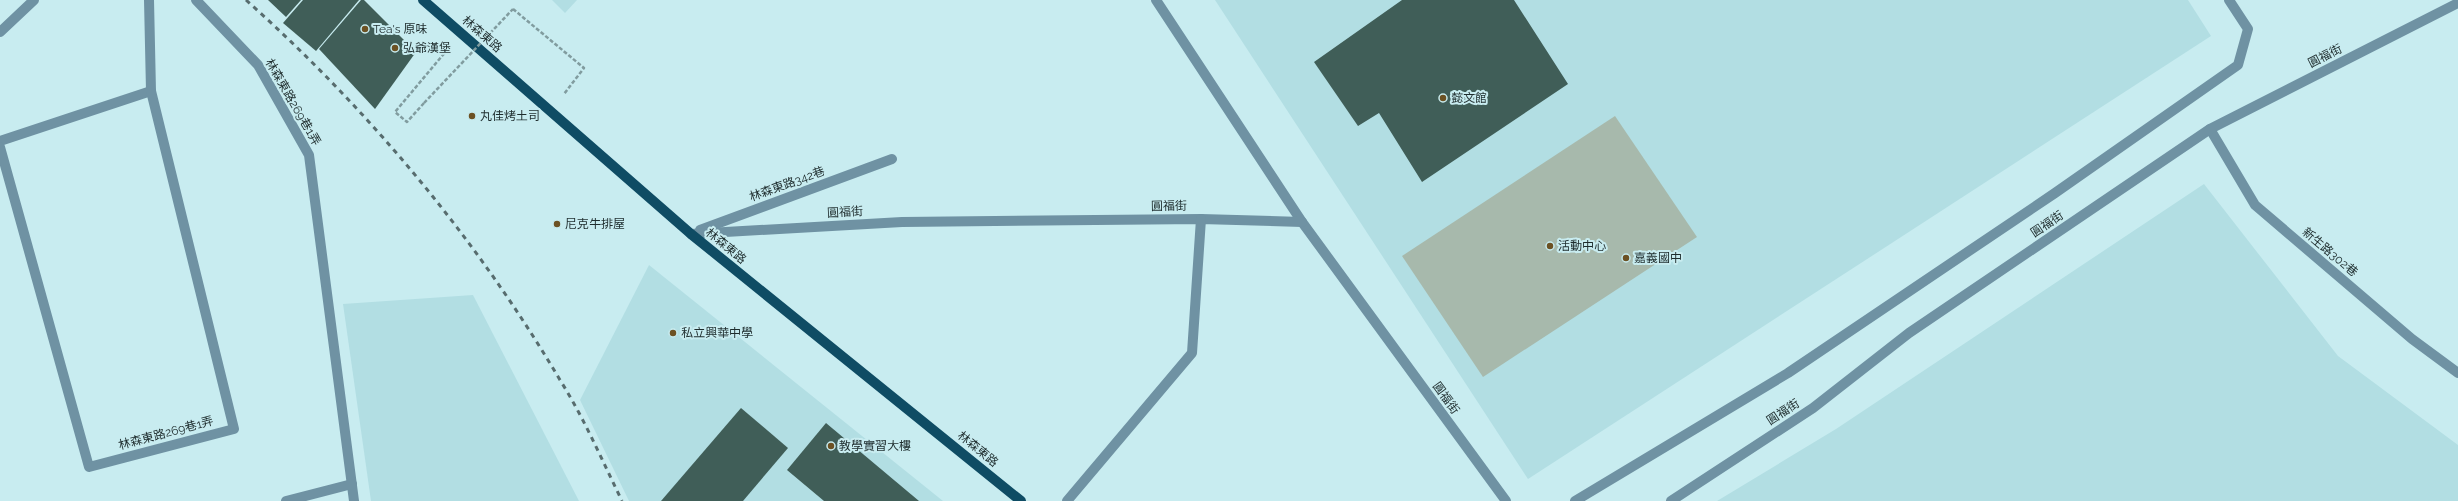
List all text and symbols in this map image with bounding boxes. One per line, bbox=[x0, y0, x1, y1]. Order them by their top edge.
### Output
street label: 林森東路 bbox=[459, 13, 505, 55]
place label: Tea's 原味 bbox=[373, 22, 428, 36]
marker: Tea's 原味 bbox=[360, 24, 370, 34]
place label: 弘爺漢堡 bbox=[403, 41, 451, 55]
street label: 圓福街 bbox=[2306, 42, 2344, 70]
marker: 弘爺漢堡 bbox=[390, 43, 400, 53]
street label: 林森東路269巷1弄 bbox=[263, 56, 323, 148]
place label: 懿文館 bbox=[1451, 91, 1487, 105]
marker: 懿文館 bbox=[1438, 93, 1448, 103]
place label: 丸佳烤土司 bbox=[480, 109, 540, 123]
marker: 丸佳烤土司 bbox=[467, 111, 477, 121]
street label: 林森東路342巷 bbox=[747, 164, 827, 204]
street label: 圓福街 bbox=[1151, 199, 1187, 213]
street label: 圓福街 bbox=[827, 204, 863, 220]
street label: 圓福街 bbox=[2028, 208, 2066, 240]
place label: 尼克牛排屋 bbox=[565, 217, 625, 231]
marker: 尼克牛排屋 bbox=[552, 219, 562, 229]
street label: 林森東路 bbox=[703, 225, 749, 267]
street label: 新生路302巷 bbox=[2299, 225, 2361, 279]
place label: 活動中心 bbox=[1558, 239, 1606, 253]
marker: 活動中心 bbox=[1545, 241, 1555, 251]
place label: 嘉義國中 bbox=[1634, 251, 1682, 265]
marker: 嘉義國中 bbox=[1621, 253, 1631, 263]
place label: 私立興華中學 bbox=[681, 326, 753, 340]
marker: 私立興華中學 bbox=[668, 328, 678, 338]
street label: 圓福街 bbox=[1430, 379, 1462, 417]
street label: 圓福街 bbox=[1764, 396, 1802, 428]
street label: 林森東路269巷1弄 bbox=[117, 414, 215, 452]
street label: 林森東路 bbox=[955, 428, 1001, 470]
place label: 教學實習大樓 bbox=[839, 439, 911, 453]
marker: 教學實習大樓 bbox=[826, 441, 836, 451]

